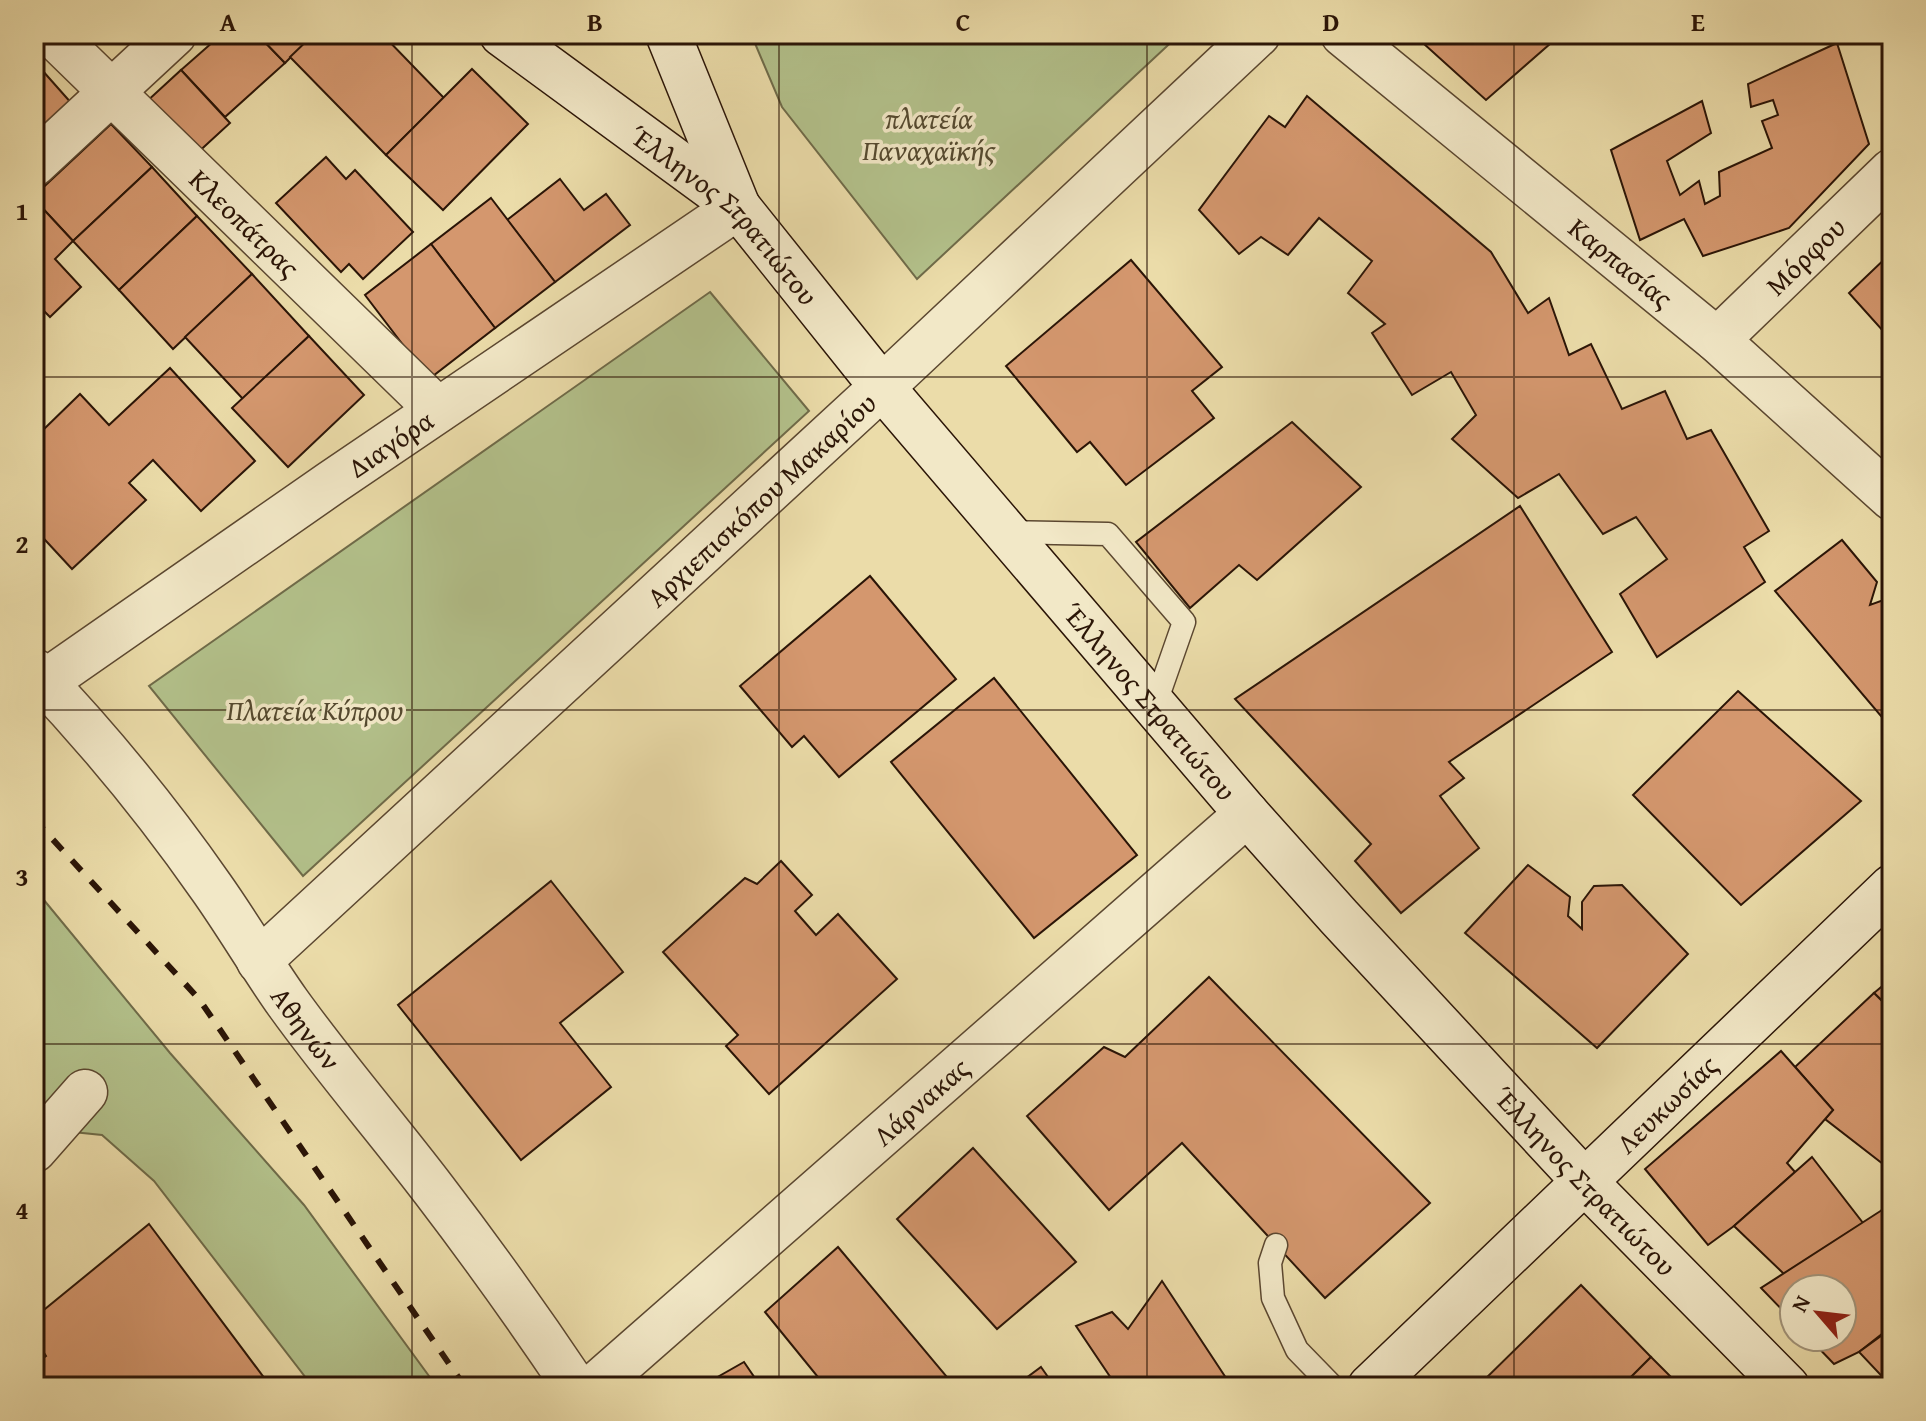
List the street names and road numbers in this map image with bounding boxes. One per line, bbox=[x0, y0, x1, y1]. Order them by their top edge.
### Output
street label: Έλληνος Στρατιώτου bbox=[622, 114, 829, 314]
street label: Κλεοπάτρας bbox=[181, 159, 310, 286]
street label: Καρπασίας bbox=[1561, 207, 1683, 317]
street label: Μόρφου bbox=[1755, 207, 1854, 304]
street label: Αρχιεπισκόπου Μακαρίου bbox=[636, 382, 885, 616]
street label: Διαγόρα bbox=[339, 399, 441, 487]
street label: Έλληνος Στρατιώτου bbox=[1054, 593, 1247, 809]
street label: Αθηνών bbox=[262, 978, 352, 1079]
street label: Λευκωσίας bbox=[1606, 1044, 1726, 1162]
street label: Λάρνακας bbox=[863, 1047, 978, 1155]
street label: Έλληνος Στρατιώτου bbox=[1485, 1076, 1687, 1285]

